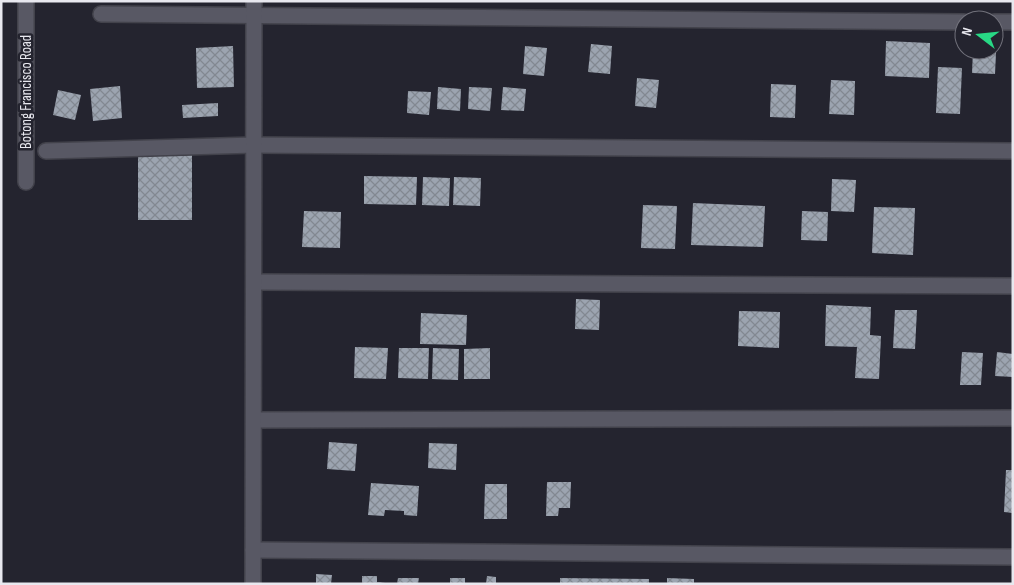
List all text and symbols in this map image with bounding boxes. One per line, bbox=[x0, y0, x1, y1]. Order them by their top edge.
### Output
north arrow bbox=[954, 10, 1004, 60]
text: N bbox=[958, 26, 976, 37]
street label: Botong Francisco Road bbox=[17, 35, 36, 149]

